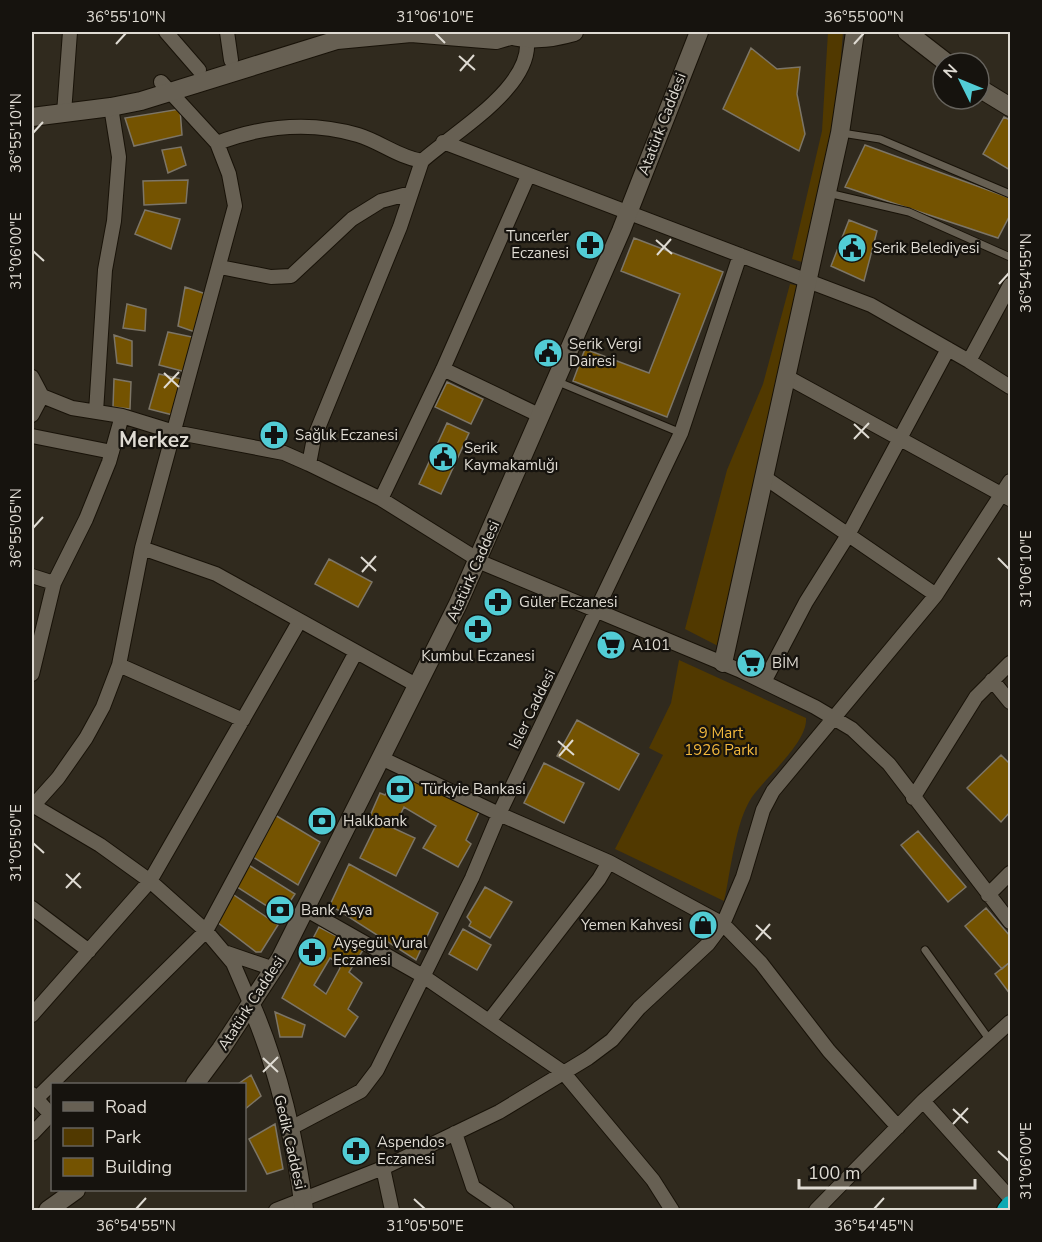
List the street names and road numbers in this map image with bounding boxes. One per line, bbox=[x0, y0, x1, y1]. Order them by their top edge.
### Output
street label: Atatürk Caddesi bbox=[633, 70, 691, 178]
street label: Atatürk Caddesi bbox=[442, 517, 504, 625]
street label: Isler Caddesi bbox=[504, 666, 560, 752]
street label: Atatürk Caddesi bbox=[213, 952, 289, 1054]
street label: Gedik Caddesi bbox=[269, 1093, 311, 1191]

